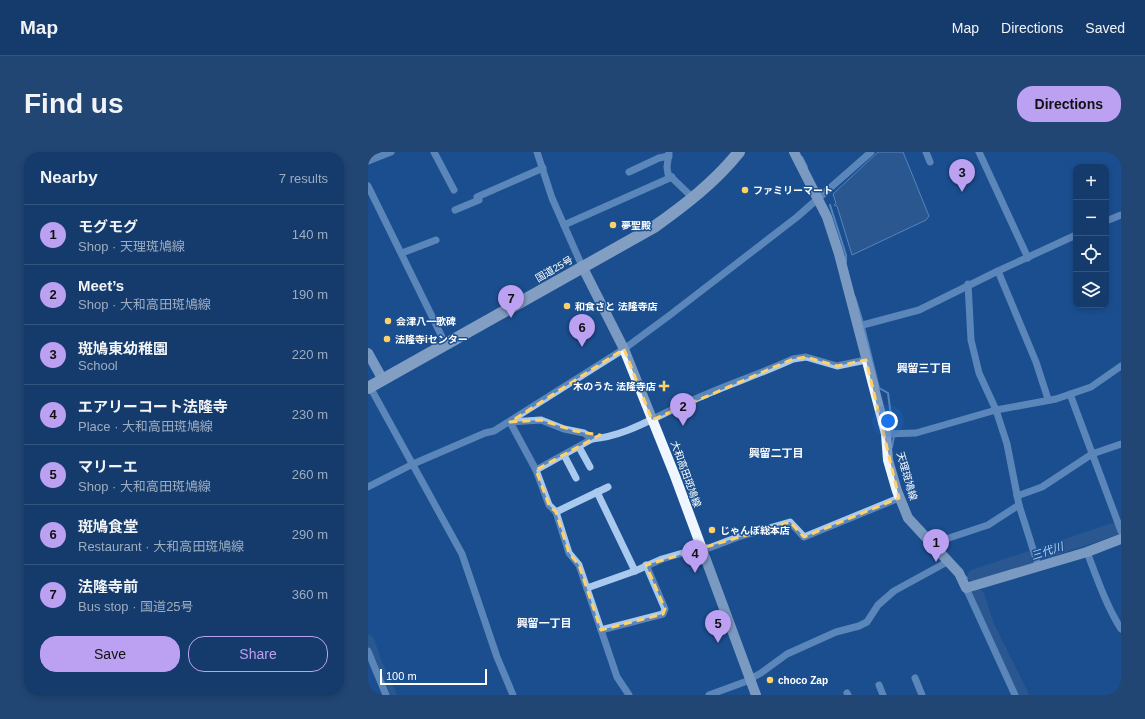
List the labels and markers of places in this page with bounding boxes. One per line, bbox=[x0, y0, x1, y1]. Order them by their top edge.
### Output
pin: 3 bbox=[949, 159, 975, 192]
marker: ファミリーマート bbox=[740, 185, 750, 195]
place label: ファミリーマート bbox=[753, 185, 833, 196]
marker: 夢聖殿 bbox=[608, 220, 618, 230]
place label: 夢聖殿 bbox=[621, 220, 651, 231]
pin: 7 bbox=[498, 285, 524, 318]
marker: 和食さと 法隆寺店 bbox=[562, 301, 572, 311]
place label: 和食さと 法隆寺店 bbox=[575, 301, 658, 312]
pin: 6 bbox=[569, 314, 595, 347]
marker: 会津八一歌碑 bbox=[383, 316, 393, 326]
place label: 会津八一歌碑 bbox=[396, 316, 456, 327]
marker: 法隆寺iセンター bbox=[382, 334, 392, 344]
place label: 法隆寺iセンター bbox=[395, 334, 468, 345]
place label: 木のうた 法隆寺店 bbox=[572, 381, 656, 392]
marker: 木のうた 法隆寺店 bbox=[659, 381, 669, 391]
pin: 2 bbox=[670, 393, 696, 426]
marker: じゃんぼ総本店 bbox=[707, 525, 717, 535]
place label: じゃんぼ総本店 bbox=[720, 525, 790, 536]
pin: 1 bbox=[923, 529, 949, 562]
pin: 4 bbox=[682, 540, 708, 573]
pin: 5 bbox=[705, 610, 731, 643]
marker: choco Zap bbox=[765, 675, 775, 685]
place label: choco Zap bbox=[778, 675, 828, 686]

